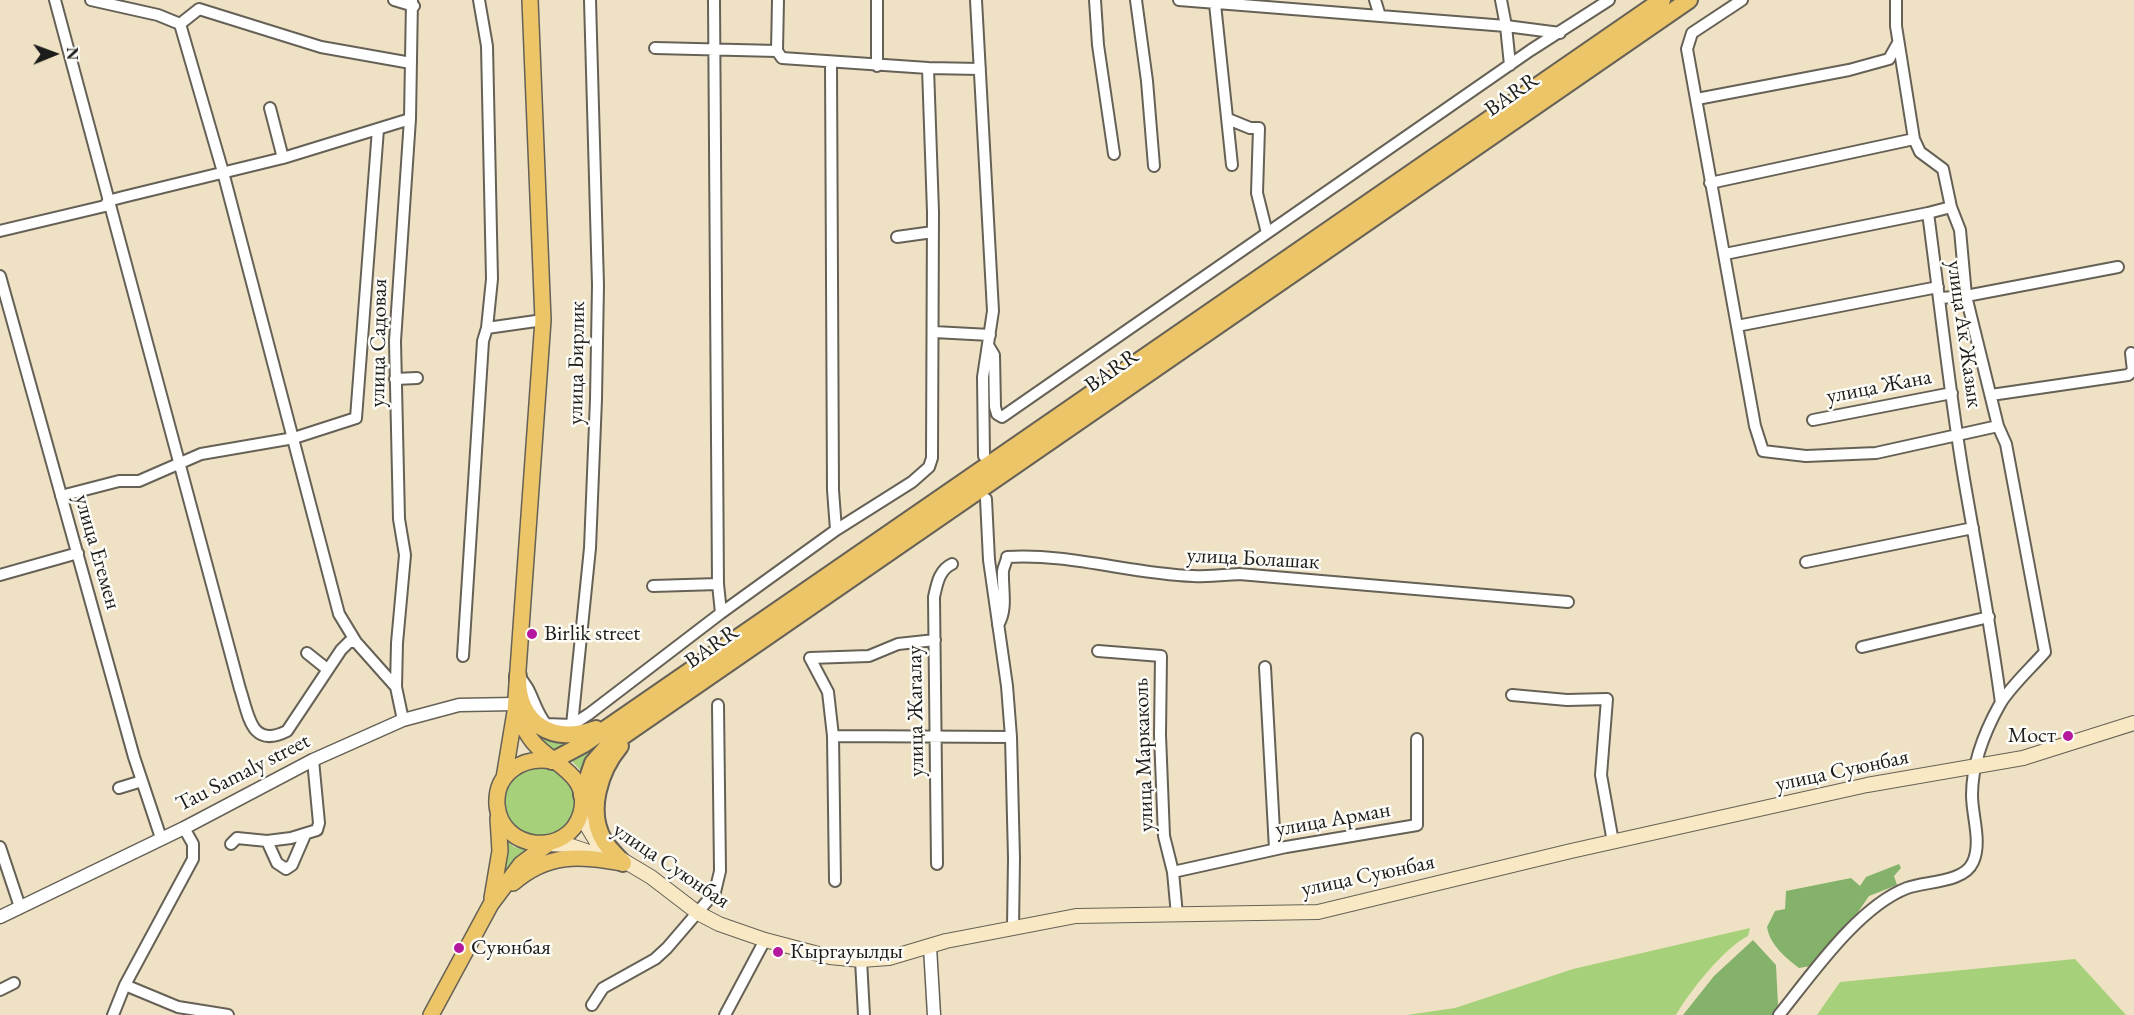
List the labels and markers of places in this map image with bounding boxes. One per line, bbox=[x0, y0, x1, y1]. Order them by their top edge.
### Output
place label: Birlik street bbox=[544, 621, 640, 647]
marker: Birlik street bbox=[525, 627, 539, 641]
place label: Мост bbox=[2008, 723, 2056, 749]
marker: Мост bbox=[2061, 729, 2075, 743]
place label: Суюнбая bbox=[471, 935, 551, 961]
place label: Кыргауылды bbox=[790, 939, 903, 965]
marker: Суюнбая bbox=[452, 941, 466, 955]
marker: Кыргауылды bbox=[771, 945, 785, 959]

